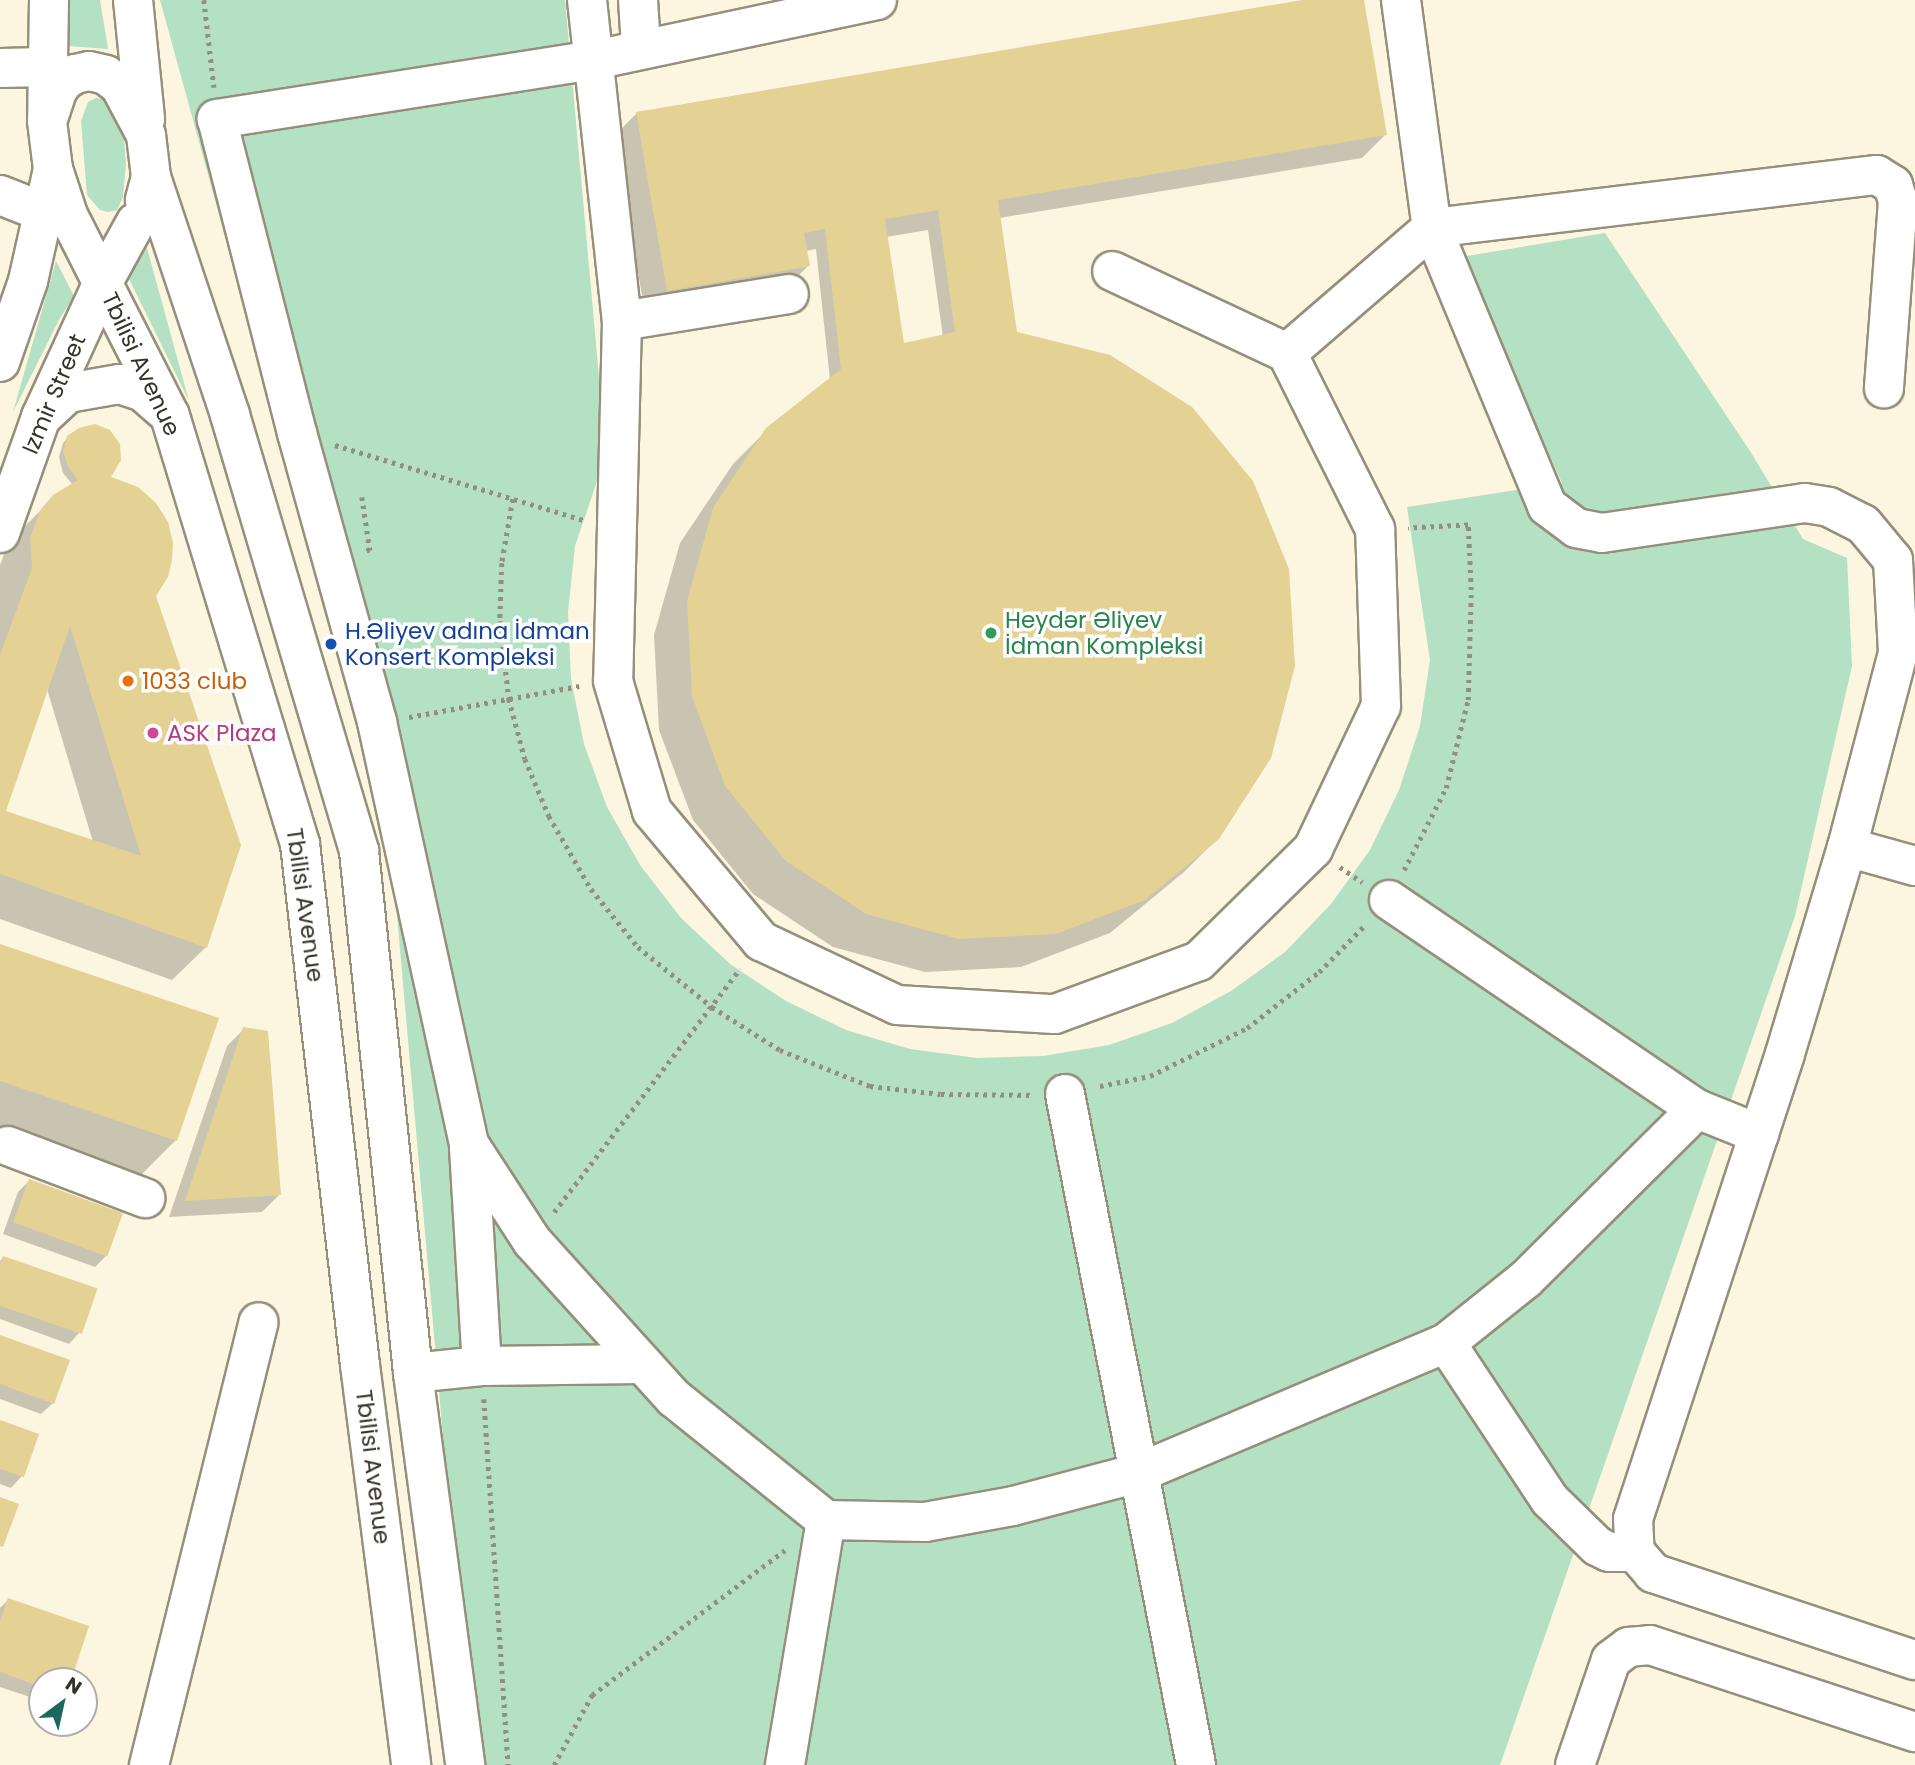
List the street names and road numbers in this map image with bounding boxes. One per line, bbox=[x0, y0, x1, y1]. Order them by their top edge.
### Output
street label: Tbilisi Avenue bbox=[96, 288, 186, 440]
street label: Izmir Street bbox=[16, 330, 92, 458]
street label: Tbilisi Avenue bbox=[281, 826, 329, 984]
street label: Tbilisi Avenue bbox=[350, 1388, 396, 1546]

